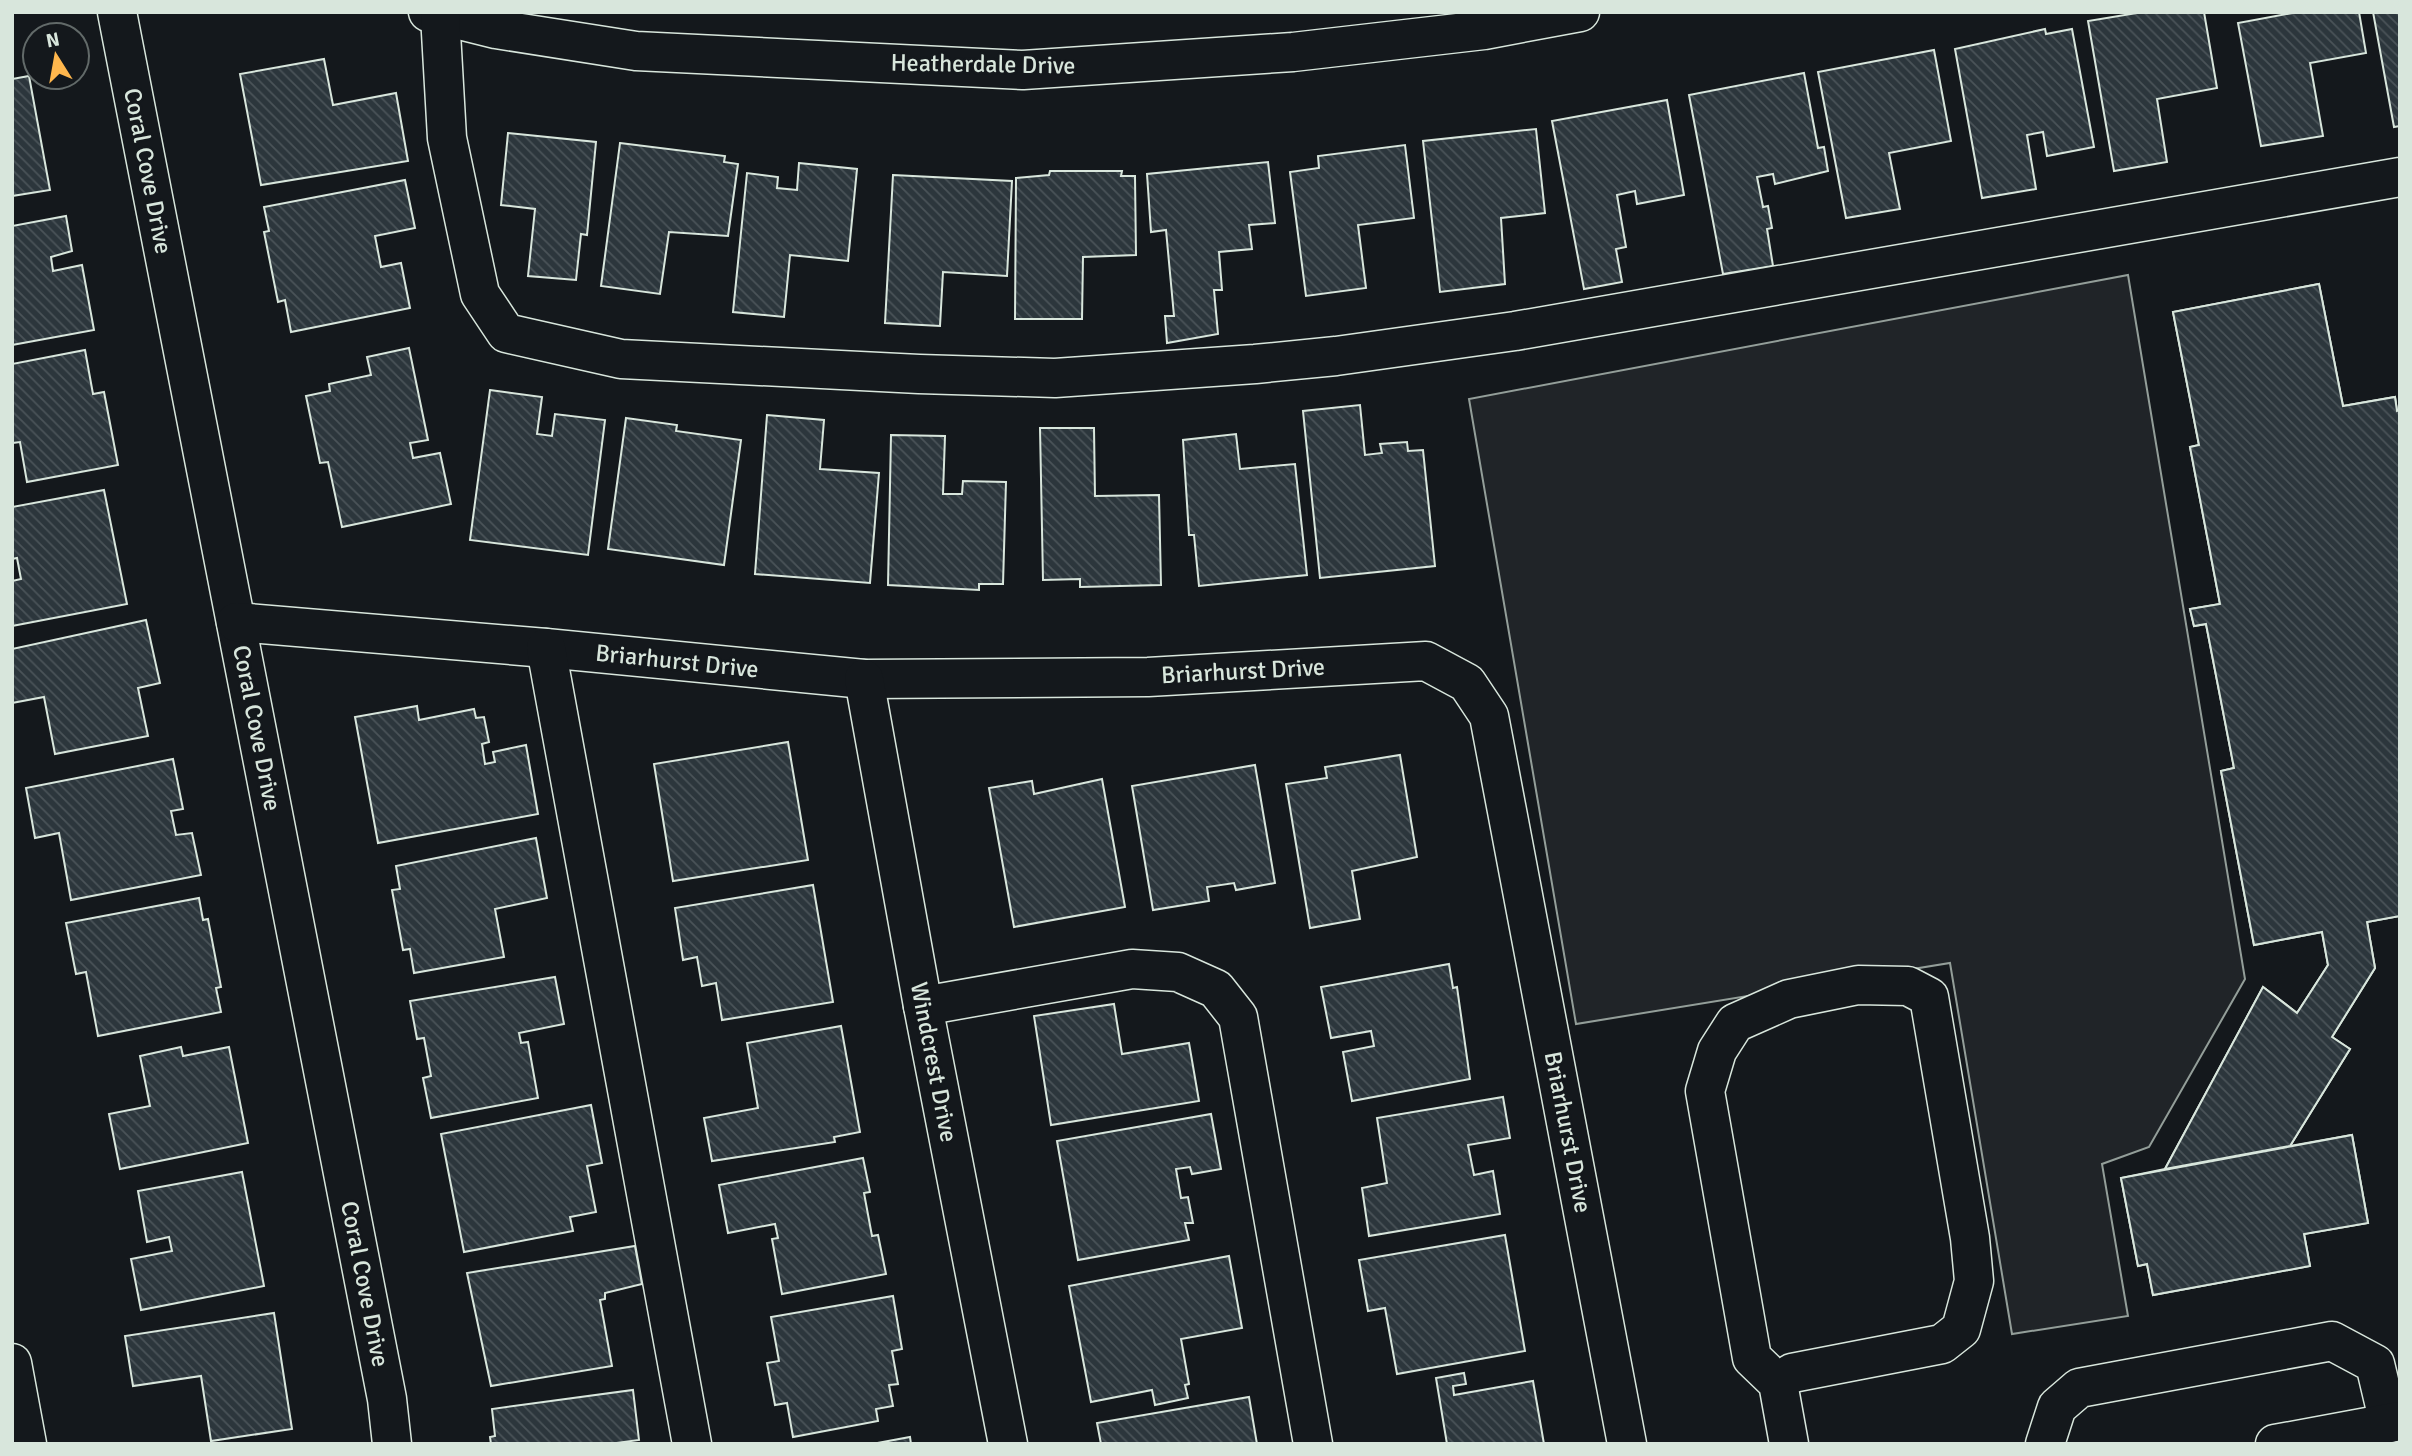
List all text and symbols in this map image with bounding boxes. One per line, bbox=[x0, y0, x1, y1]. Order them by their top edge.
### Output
north arrow bbox=[21, 21, 91, 91]
text: N bbox=[44, 27, 62, 53]
street label: Heatherdale Drive bbox=[890, 47, 1076, 81]
street label: Coral Cove Drive bbox=[117, 86, 179, 256]
street label: Briarhurst Drive bbox=[594, 638, 760, 684]
street label: Coral Cove Drive bbox=[226, 643, 288, 813]
street label: Briarhurst Drive bbox=[1160, 652, 1326, 690]
street label: Windcrest Drive bbox=[904, 979, 964, 1145]
street label: Briarhurst Drive bbox=[1538, 1049, 1598, 1215]
street label: Coral Cove Drive bbox=[334, 1199, 396, 1369]

